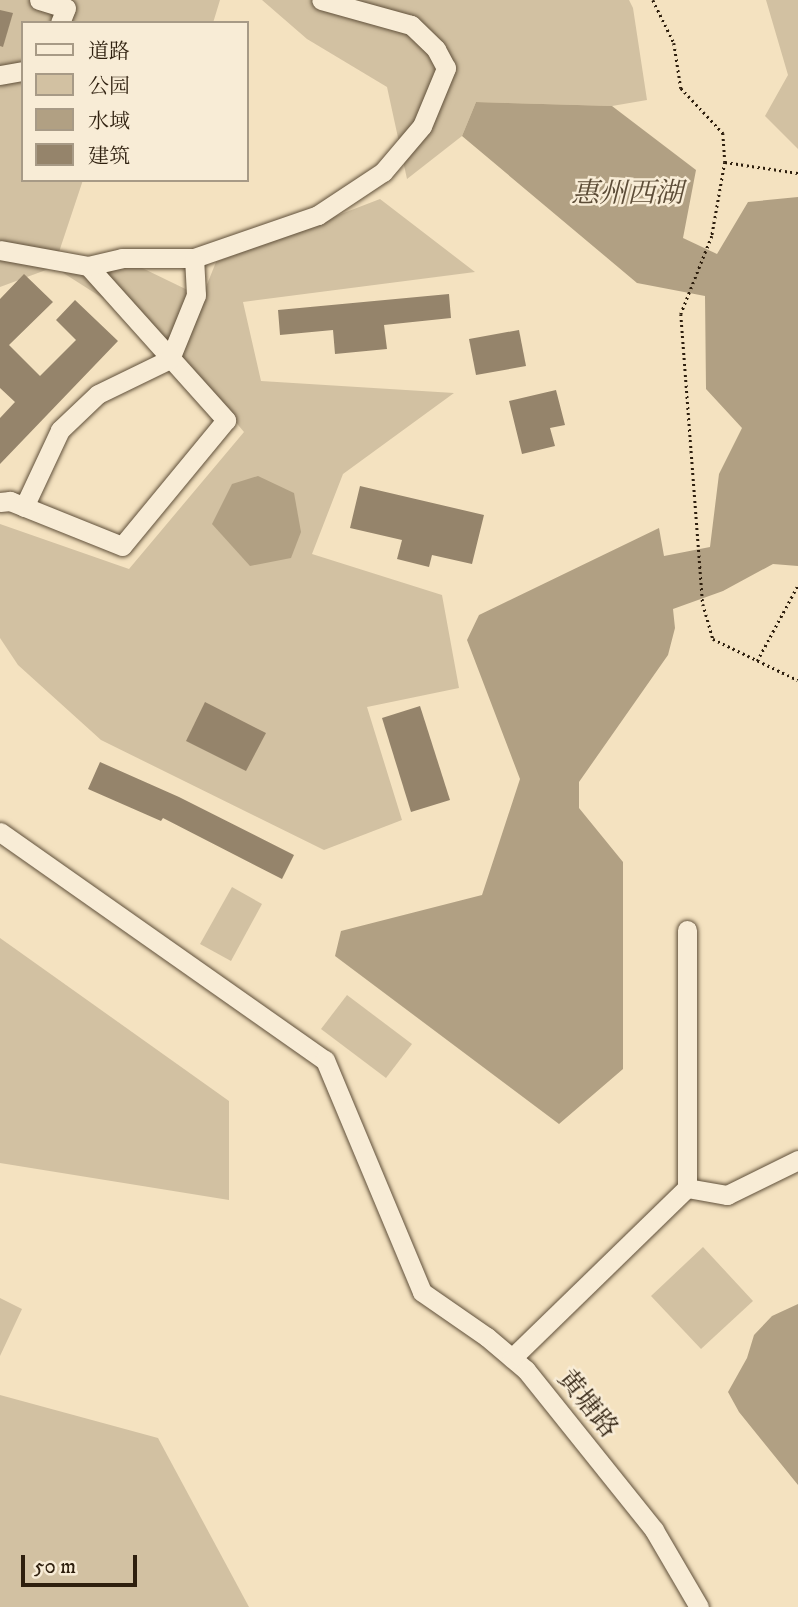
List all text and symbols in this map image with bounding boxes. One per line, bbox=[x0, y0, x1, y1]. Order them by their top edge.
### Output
legend bbox=[21, 21, 248, 182]
text: 道路 bbox=[88, 39, 130, 65]
text: 公园 bbox=[88, 74, 130, 100]
text: 水域 bbox=[88, 109, 130, 135]
text: 建筑 bbox=[88, 144, 130, 170]
water label: 惠州西湖 bbox=[571, 177, 683, 211]
street label: 黄塘路 bbox=[550, 1364, 624, 1444]
scale bar bbox=[24, 1540, 140, 1584]
text: 50 m bbox=[34, 1554, 76, 1580]

